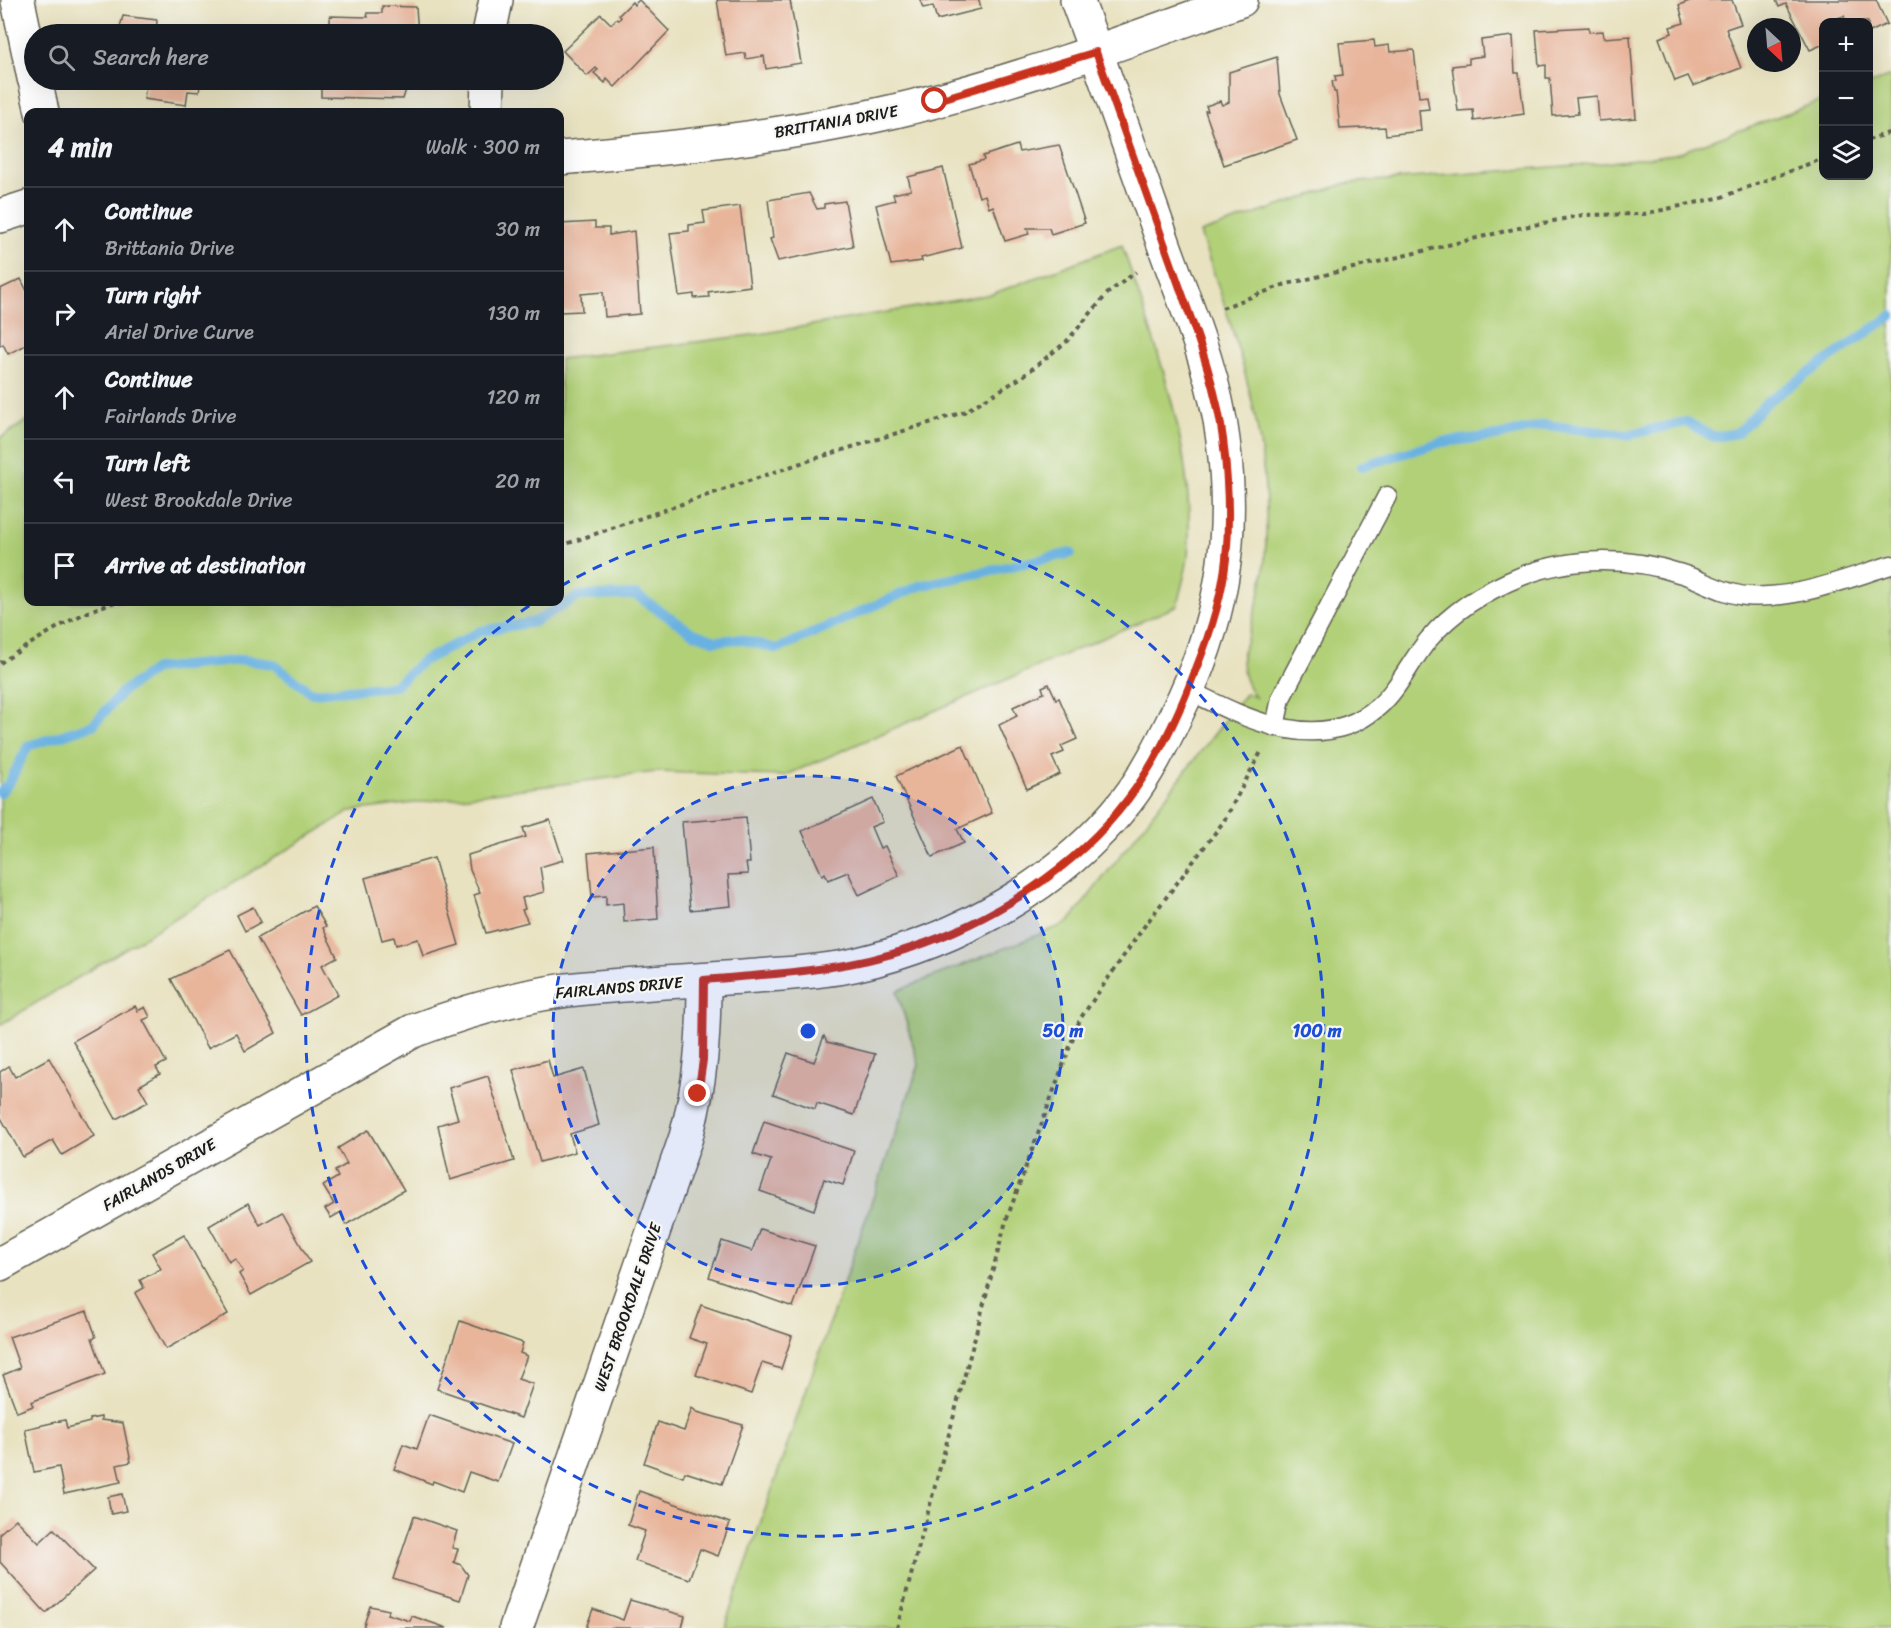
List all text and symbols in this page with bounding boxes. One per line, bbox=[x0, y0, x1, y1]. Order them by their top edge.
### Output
north arrow bbox=[1747, 18, 1801, 72]
map controls bbox=[1819, 18, 1873, 180]
button: + bbox=[1819, 18, 1873, 72]
search box bbox=[24, 24, 564, 90]
text: Search here bbox=[93, 38, 209, 77]
icon: search bbox=[45, 41, 78, 74]
button: − bbox=[1819, 72, 1873, 126]
route start bbox=[921, 87, 947, 113]
street label: BRITTANIA DRIVE bbox=[772, 96, 901, 147]
text: 4 min bbox=[48, 124, 112, 170]
button: layers bbox=[1819, 126, 1873, 180]
text: Walk · 300 m bbox=[426, 130, 540, 165]
text: Continue bbox=[105, 192, 193, 231]
text: 30 m bbox=[496, 212, 540, 247]
icon: ahead bbox=[48, 213, 81, 246]
text: Brittania Drive bbox=[105, 231, 234, 266]
text: Turn right bbox=[105, 276, 200, 315]
text: 130 m bbox=[487, 296, 540, 331]
icon: right bbox=[48, 297, 81, 330]
text: Ariel Drive Curve bbox=[105, 315, 254, 350]
text: Continue bbox=[105, 360, 193, 399]
text: 120 m bbox=[487, 380, 540, 415]
icon: ahead bbox=[48, 381, 81, 414]
text: Fairlands Drive bbox=[105, 399, 236, 434]
text: Turn left bbox=[105, 444, 190, 483]
text: 20 m bbox=[495, 464, 540, 499]
icon: left bbox=[48, 465, 81, 498]
text: West Brookdale Drive bbox=[105, 483, 293, 518]
text: Arrive at destination bbox=[105, 546, 306, 585]
icon: arrive bbox=[48, 549, 81, 582]
street label: FAIRLANDS DRIVE bbox=[554, 967, 685, 1008]
text: 50 m bbox=[1043, 1015, 1084, 1047]
text: 100 m bbox=[1293, 1015, 1342, 1047]
centre of rings bbox=[798, 1021, 818, 1041]
route end bbox=[684, 1080, 710, 1106]
street label: FAIRLANDS DRIVE bbox=[97, 1129, 223, 1219]
street label: WEST BROOKDALE DRIVE bbox=[585, 1218, 670, 1395]

